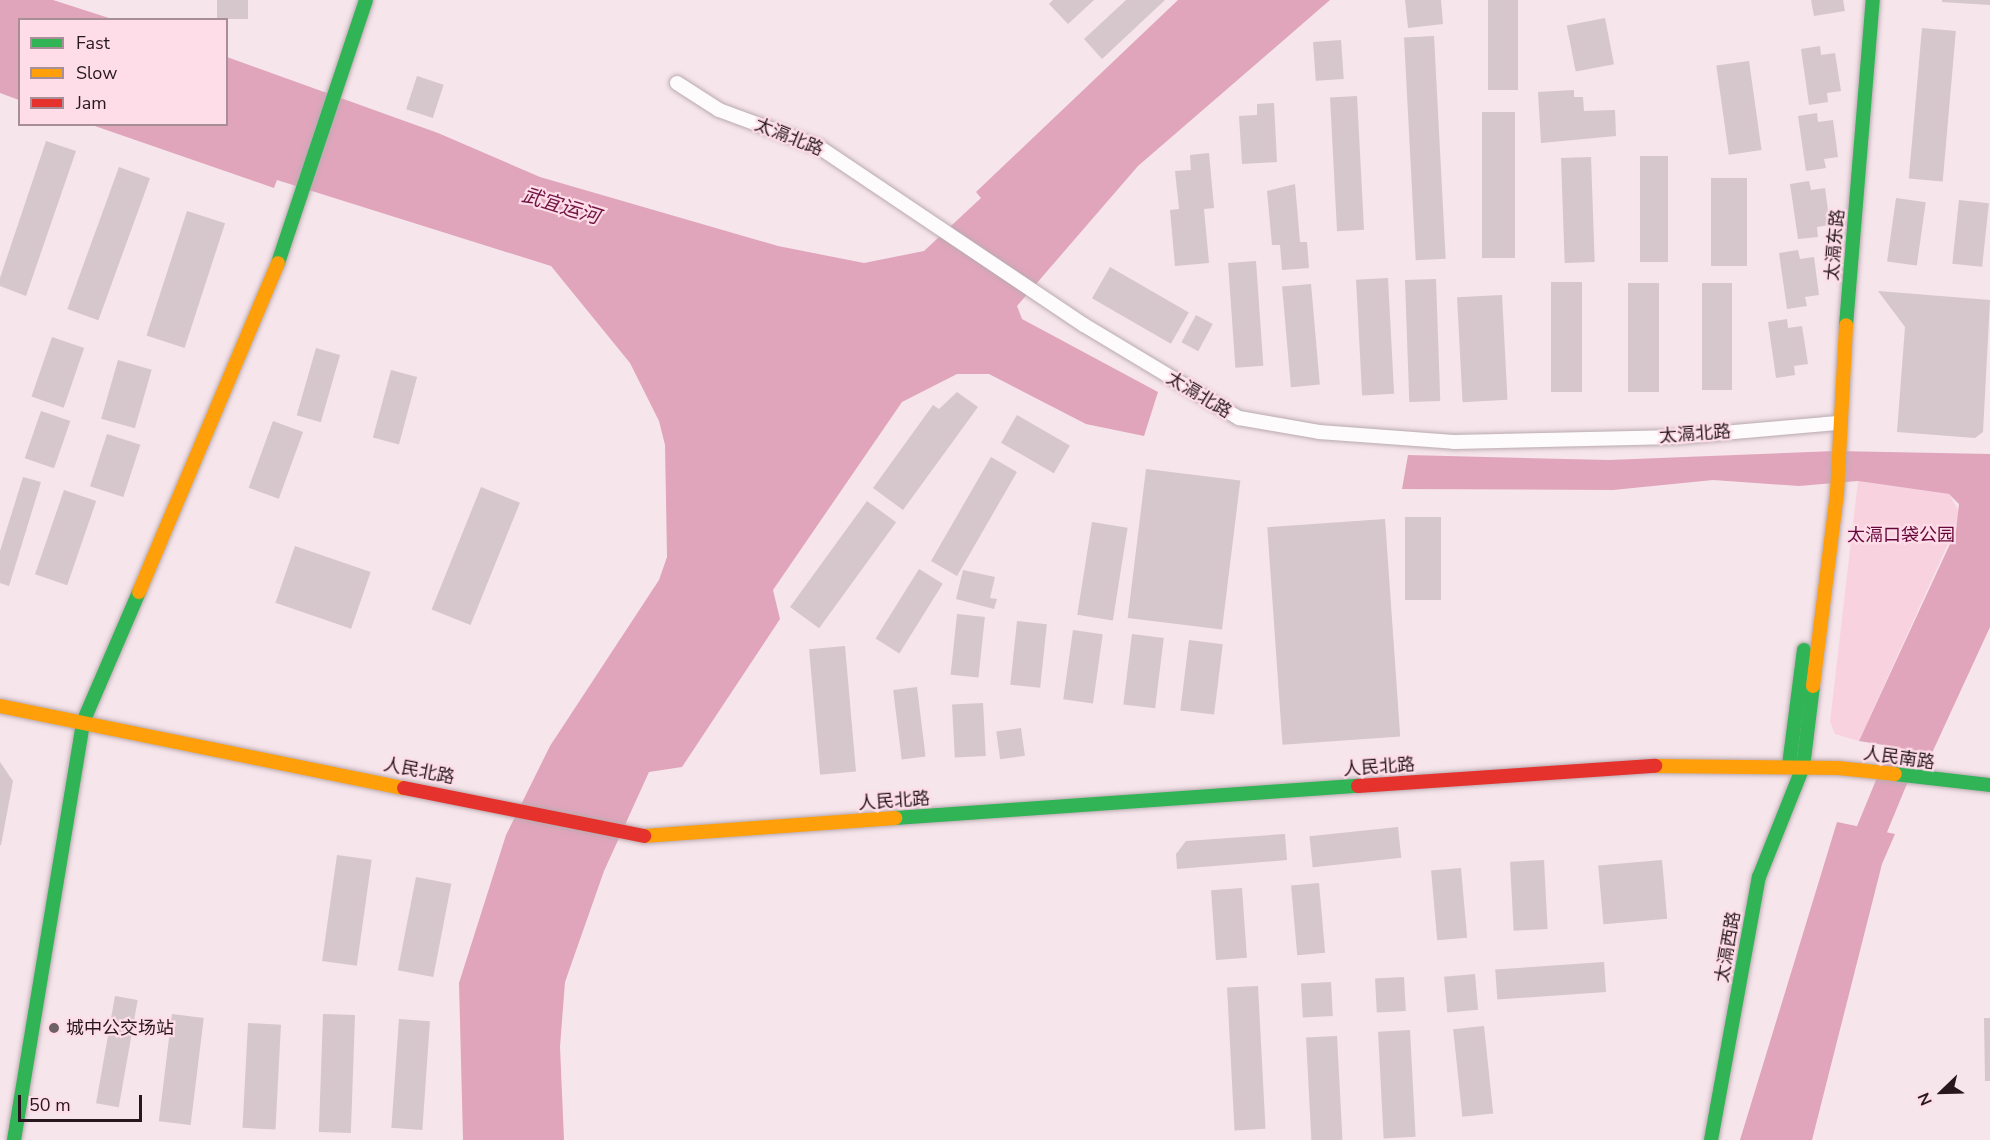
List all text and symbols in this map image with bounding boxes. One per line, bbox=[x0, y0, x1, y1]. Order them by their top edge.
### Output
legend bbox=[18, 18, 228, 126]
text: Fast bbox=[76, 31, 110, 55]
text: Slow bbox=[76, 61, 117, 85]
text: Jam bbox=[76, 91, 107, 115]
street label: 太滆北路 bbox=[752, 114, 826, 160]
water label: 武宜运河 bbox=[519, 183, 603, 229]
street label: 太滆东路 bbox=[1821, 208, 1849, 282]
street label: 太滆北路 bbox=[1163, 367, 1235, 423]
street label: 太滆北路 bbox=[1658, 421, 1732, 447]
park label: 太滆口袋公园 bbox=[1847, 524, 1955, 546]
street label: 人民南路 bbox=[1862, 742, 1936, 774]
street label: 人民北路 bbox=[382, 754, 456, 788]
street label: 人民北路 bbox=[1342, 754, 1416, 780]
street label: 人民北路 bbox=[857, 788, 931, 814]
street label: 太滆西路 bbox=[1711, 910, 1745, 984]
place label: 城中公交场站 bbox=[66, 1017, 174, 1039]
marker: 城中公交场站 bbox=[47, 1021, 61, 1035]
north arrow bbox=[1912, 1062, 1972, 1122]
scale bar bbox=[21, 1083, 146, 1121]
text: N bbox=[1913, 1089, 1938, 1109]
text: 50 m bbox=[29, 1093, 71, 1117]

